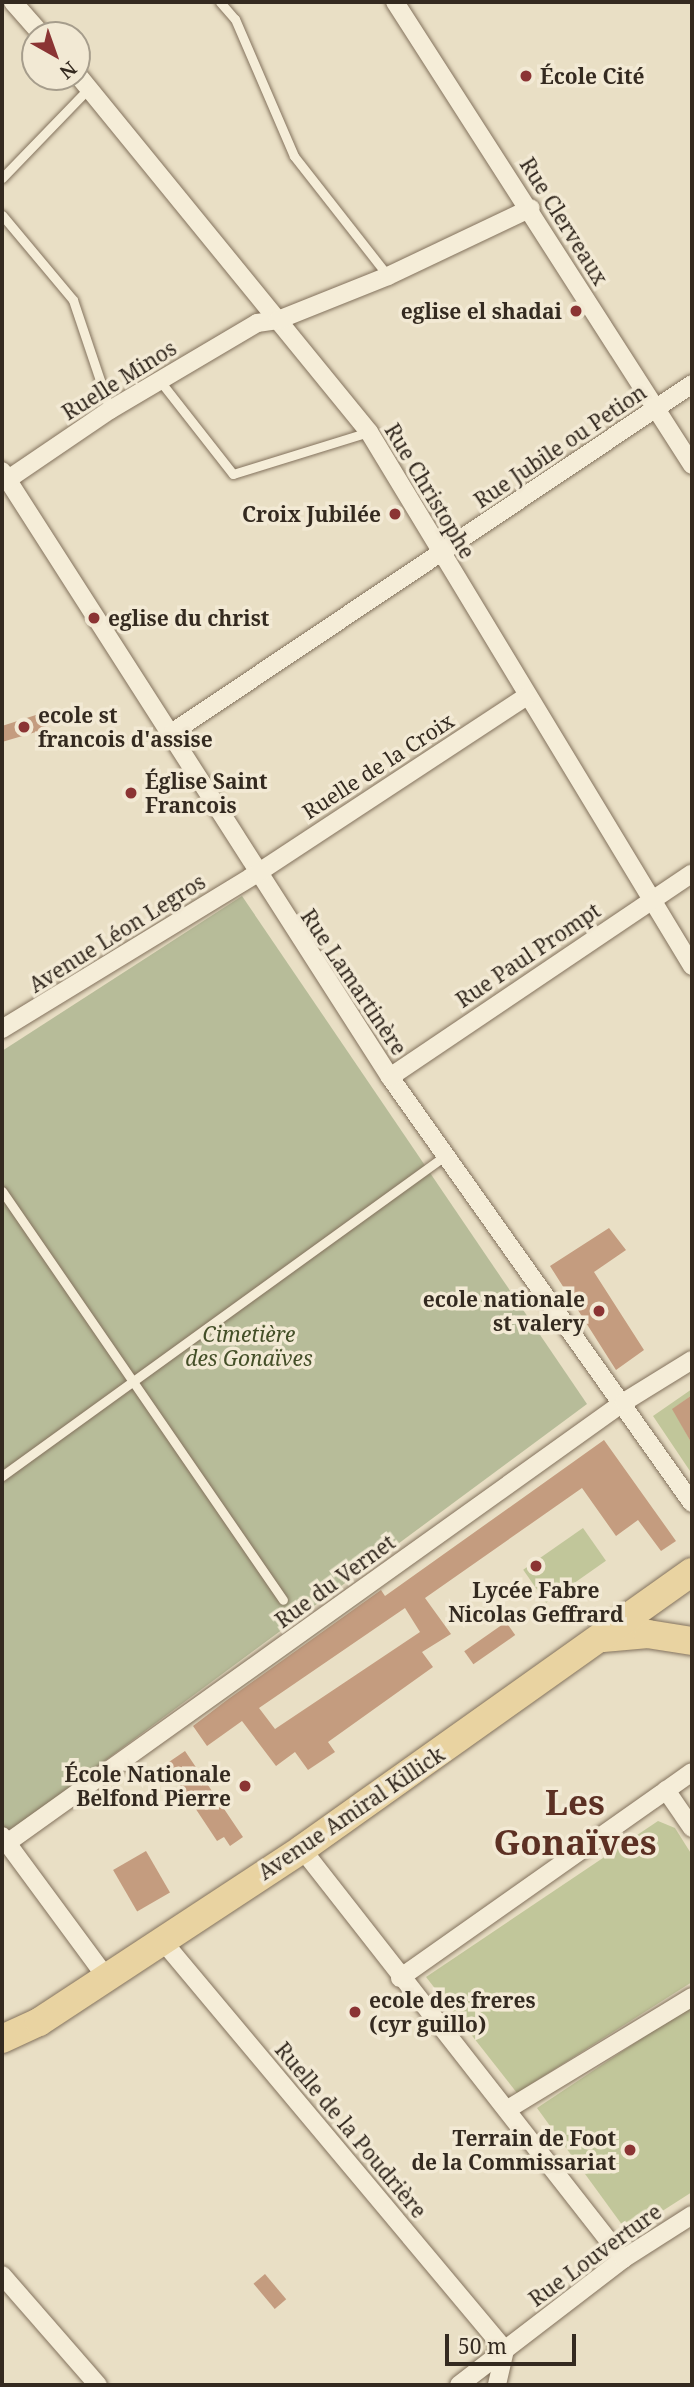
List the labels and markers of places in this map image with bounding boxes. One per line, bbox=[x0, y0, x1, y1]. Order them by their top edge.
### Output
place label: École Cité bbox=[540, 63, 644, 89]
marker: École Cité bbox=[518, 68, 534, 84]
place label: eglise el shadai bbox=[401, 298, 562, 324]
marker: eglise el shadai bbox=[568, 303, 584, 319]
place label: Croix Jubilée bbox=[242, 501, 381, 527]
marker: Croix Jubilée bbox=[387, 506, 403, 522]
place label: eglise du christ bbox=[108, 605, 269, 631]
marker: eglise du christ bbox=[86, 610, 102, 626]
place label: ecole st francois d'assise bbox=[38, 702, 213, 752]
marker: ecole st francois d'assise bbox=[16, 719, 32, 735]
place label: Église Saint Francois bbox=[145, 768, 267, 818]
marker: Église Saint Francois bbox=[123, 785, 139, 801]
place label: ecole nationale st valery bbox=[423, 1286, 585, 1336]
marker: ecole nationale st valery bbox=[591, 1303, 607, 1319]
marker: Lycée Fabre Nicolas Geffrard bbox=[528, 1558, 544, 1574]
place label: Lycée Fabre Nicolas Geffrard bbox=[448, 1577, 624, 1627]
place label: École Nationale Belfond Pierre bbox=[65, 1761, 231, 1811]
marker: École Nationale Belfond Pierre bbox=[237, 1778, 253, 1794]
place label: ecole des freres (cyr guillo) bbox=[369, 1987, 536, 2037]
marker: ecole des freres (cyr guillo) bbox=[347, 2004, 363, 2020]
place label: Terrain de Foot de la Commissariat bbox=[411, 2125, 616, 2175]
marker: Terrain de Foot de la Commissariat bbox=[622, 2142, 638, 2158]

